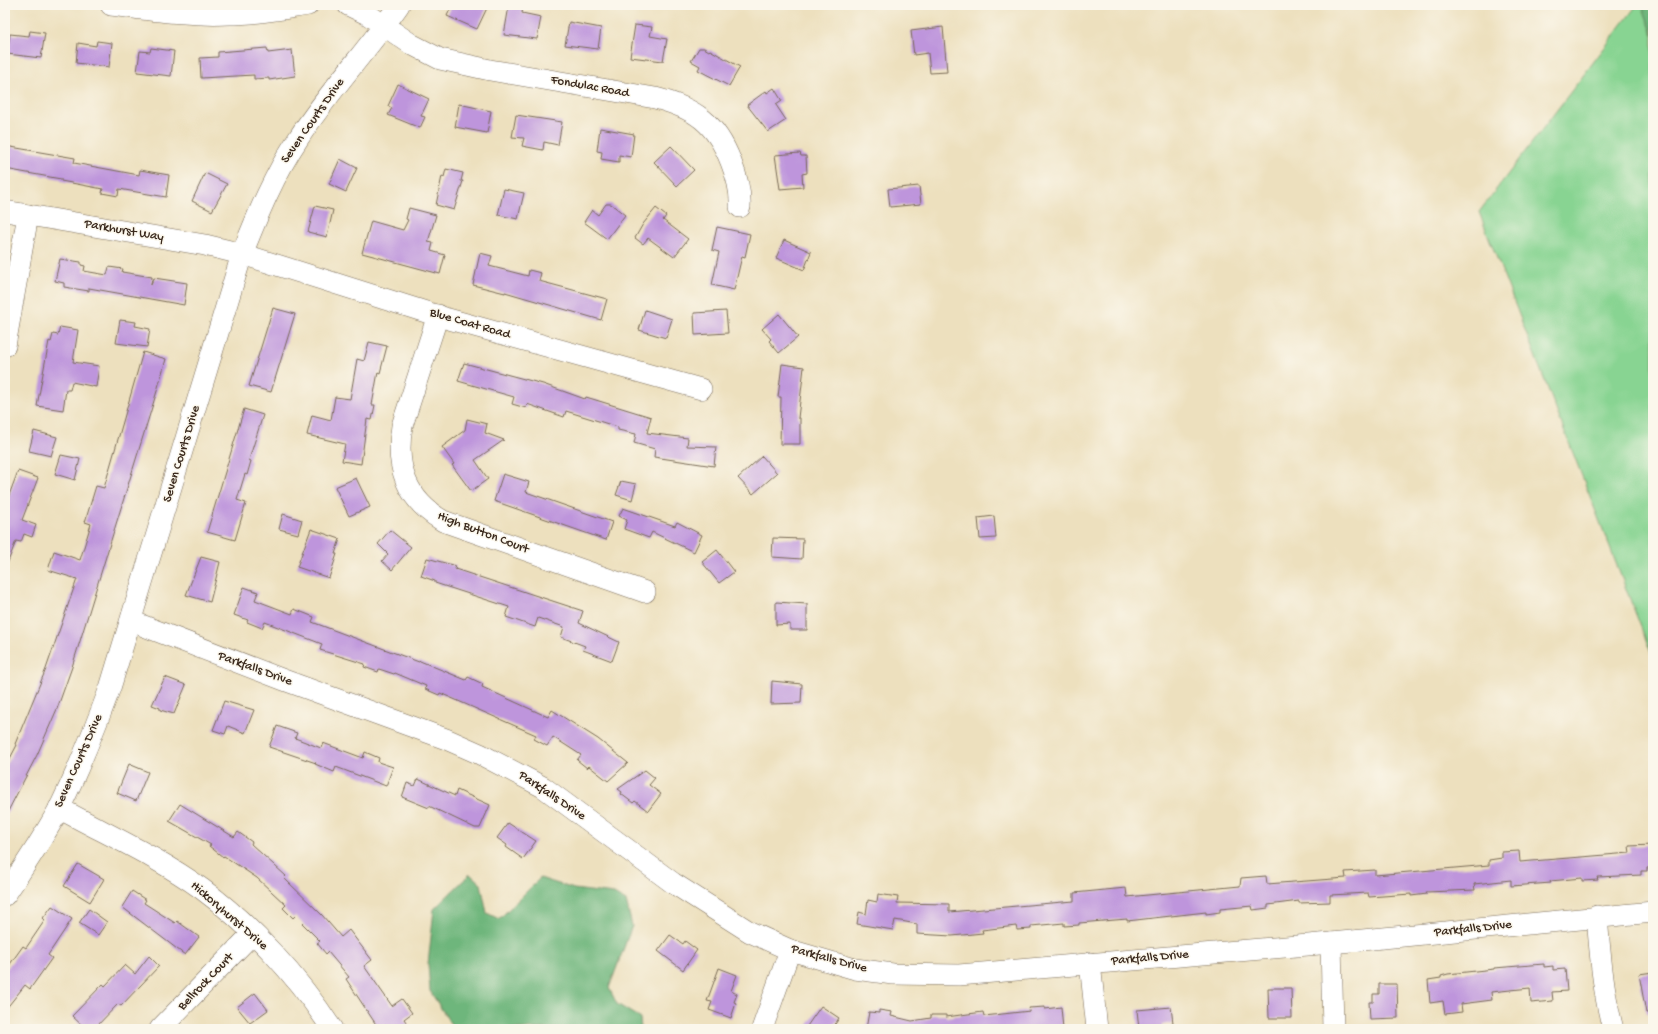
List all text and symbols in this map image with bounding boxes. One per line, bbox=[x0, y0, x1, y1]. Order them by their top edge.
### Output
street label: Fondulac Road bbox=[549, 73, 632, 102]
street label: Seven Courts Drive bbox=[278, 75, 348, 166]
street label: Parkhurst Way bbox=[82, 216, 165, 245]
street label: Blue Coat Road bbox=[427, 305, 513, 343]
street label: Seven Courts Drive bbox=[160, 404, 204, 504]
street label: High Button Court bbox=[435, 509, 532, 558]
street label: Parkfalls Drive bbox=[215, 648, 294, 689]
street label: Seven Courts Drive bbox=[52, 712, 106, 810]
street label: Parkfalls Drive bbox=[515, 767, 589, 824]
street label: Hickoryhurst Drive bbox=[187, 878, 271, 954]
street label: Parkfalls Drive bbox=[1432, 917, 1513, 941]
street label: Parkfalls Drive bbox=[788, 941, 869, 976]
street label: Parkfalls Drive bbox=[1110, 947, 1190, 969]
street label: Bellrock Court bbox=[174, 949, 238, 1014]

